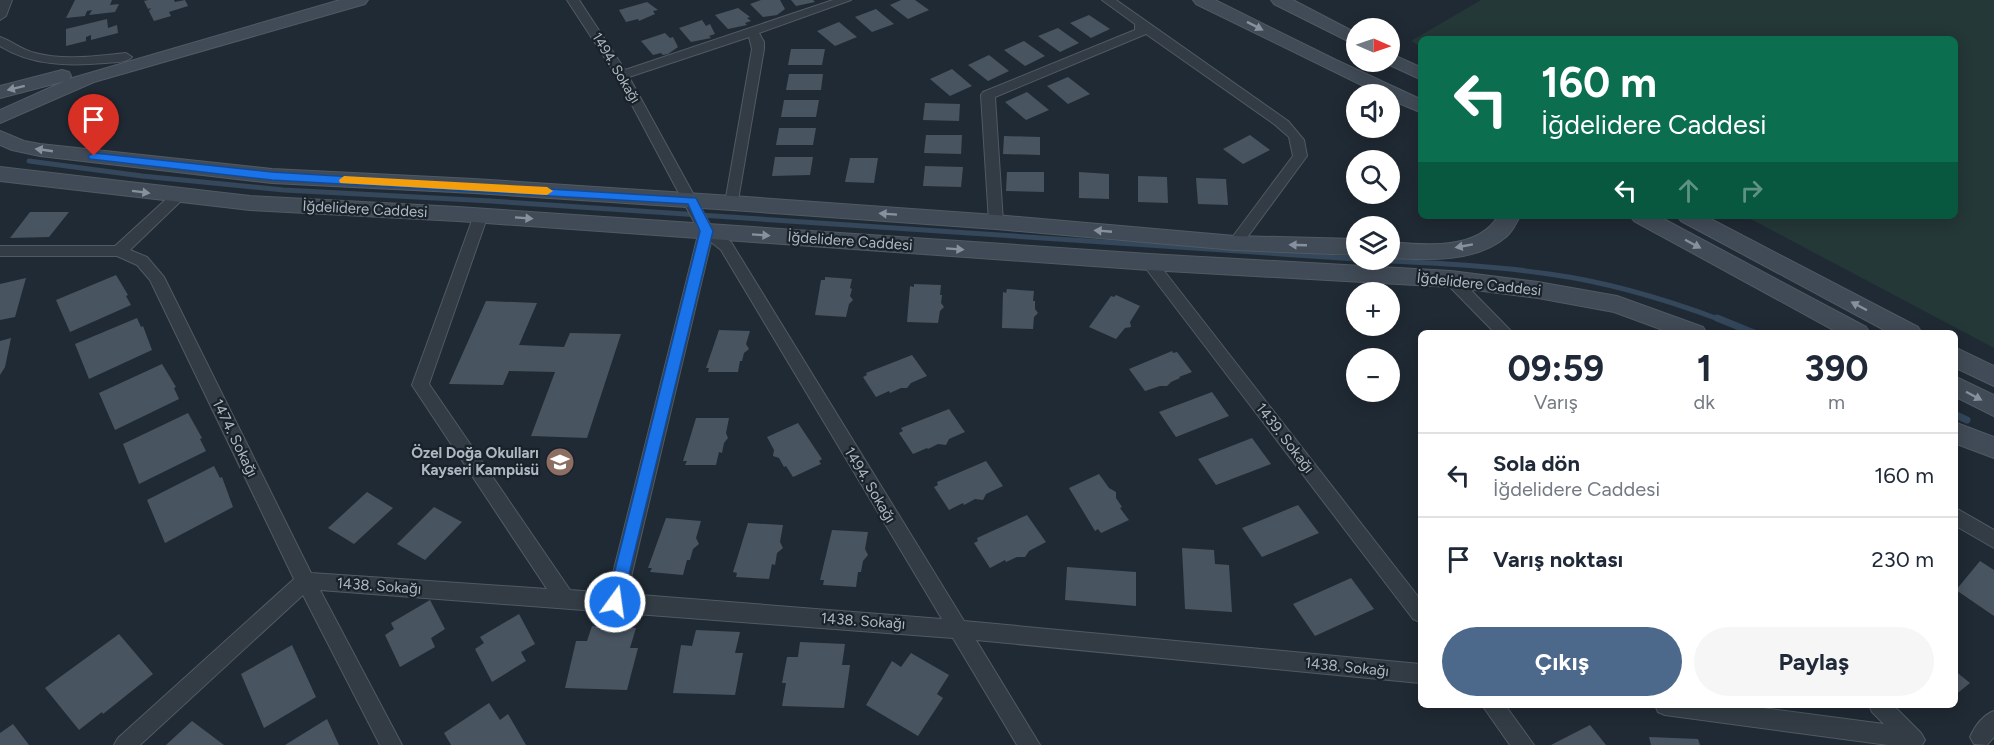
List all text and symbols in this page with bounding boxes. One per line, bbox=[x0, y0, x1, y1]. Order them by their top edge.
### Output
north arrow bbox=[1346, 18, 1400, 72]
map controls bbox=[1346, 18, 1400, 402]
one-way arrow bbox=[1246, 22, 1263, 31]
street label: 1494. Sokağı bbox=[588, 30, 644, 106]
text: 160 m bbox=[1541, 57, 1657, 108]
icon: left bbox=[1442, 60, 1520, 138]
one-way arrow bbox=[7, 84, 25, 94]
button: sound bbox=[1346, 84, 1400, 138]
pin bbox=[68, 94, 119, 156]
icon: arrive bbox=[77, 103, 110, 136]
text: İğdelidere Caddesi bbox=[1541, 108, 1767, 141]
one-way arrow bbox=[35, 146, 54, 155]
button: search bbox=[1346, 150, 1400, 204]
icon: left bbox=[1609, 174, 1642, 207]
icon: ahead bbox=[1672, 174, 1705, 207]
icon: right bbox=[1735, 174, 1768, 207]
one-way arrow bbox=[132, 188, 151, 197]
street label: İğdelidere Caddesi bbox=[302, 197, 428, 221]
one-way arrow bbox=[878, 209, 897, 219]
one-way arrow bbox=[515, 213, 534, 223]
button: layers bbox=[1346, 216, 1400, 270]
one-way arrow bbox=[1094, 226, 1113, 236]
street label: İğdelidere Caddesi bbox=[787, 228, 913, 254]
one-way arrow bbox=[751, 230, 770, 239]
one-way arrow bbox=[1685, 239, 1702, 249]
one-way arrow bbox=[1288, 240, 1307, 250]
one-way arrow bbox=[1454, 242, 1473, 251]
one-way arrow bbox=[946, 244, 965, 253]
street label: İğdelidere Caddesi bbox=[1416, 269, 1542, 299]
button: + bbox=[1346, 282, 1400, 336]
one-way arrow bbox=[1850, 301, 1867, 311]
text: 09:59 bbox=[1507, 347, 1604, 390]
text: 1 bbox=[1697, 347, 1712, 390]
text: 390 bbox=[1804, 347, 1869, 390]
button: − bbox=[1346, 348, 1400, 402]
text: Varış bbox=[1534, 390, 1578, 414]
text: dk bbox=[1694, 390, 1715, 414]
text: m bbox=[1828, 390, 1845, 414]
one-way arrow bbox=[1966, 391, 1983, 401]
street label: 1474. Sokağı bbox=[208, 396, 262, 480]
street label: 1439. Sokağı bbox=[1252, 399, 1318, 477]
place label: Özel Doğa Okulları Kayseri Kampüsü bbox=[411, 443, 539, 479]
street label: 1494. Sokağı bbox=[840, 444, 900, 526]
school or university icon: Özel Doğa Okulları Kayseri Kampüsü bbox=[544, 446, 576, 478]
text: Sola dön bbox=[1493, 450, 1580, 477]
icon: left bbox=[1442, 459, 1475, 492]
text: 160 m bbox=[1874, 462, 1934, 489]
text: İğdelidere Caddesi bbox=[1493, 477, 1660, 501]
icon: arrive bbox=[1442, 543, 1475, 576]
text: Varış noktası bbox=[1493, 546, 1623, 573]
text: 230 m bbox=[1871, 546, 1934, 573]
position arrow bbox=[583, 570, 647, 634]
street label: 1438. Sokağı bbox=[336, 574, 422, 598]
street label: 1438. Sokağı bbox=[820, 609, 906, 633]
button: Çıkış bbox=[1442, 627, 1682, 696]
button: Paylaş bbox=[1694, 627, 1934, 696]
street label: 1438. Sokağı bbox=[1304, 654, 1390, 680]

